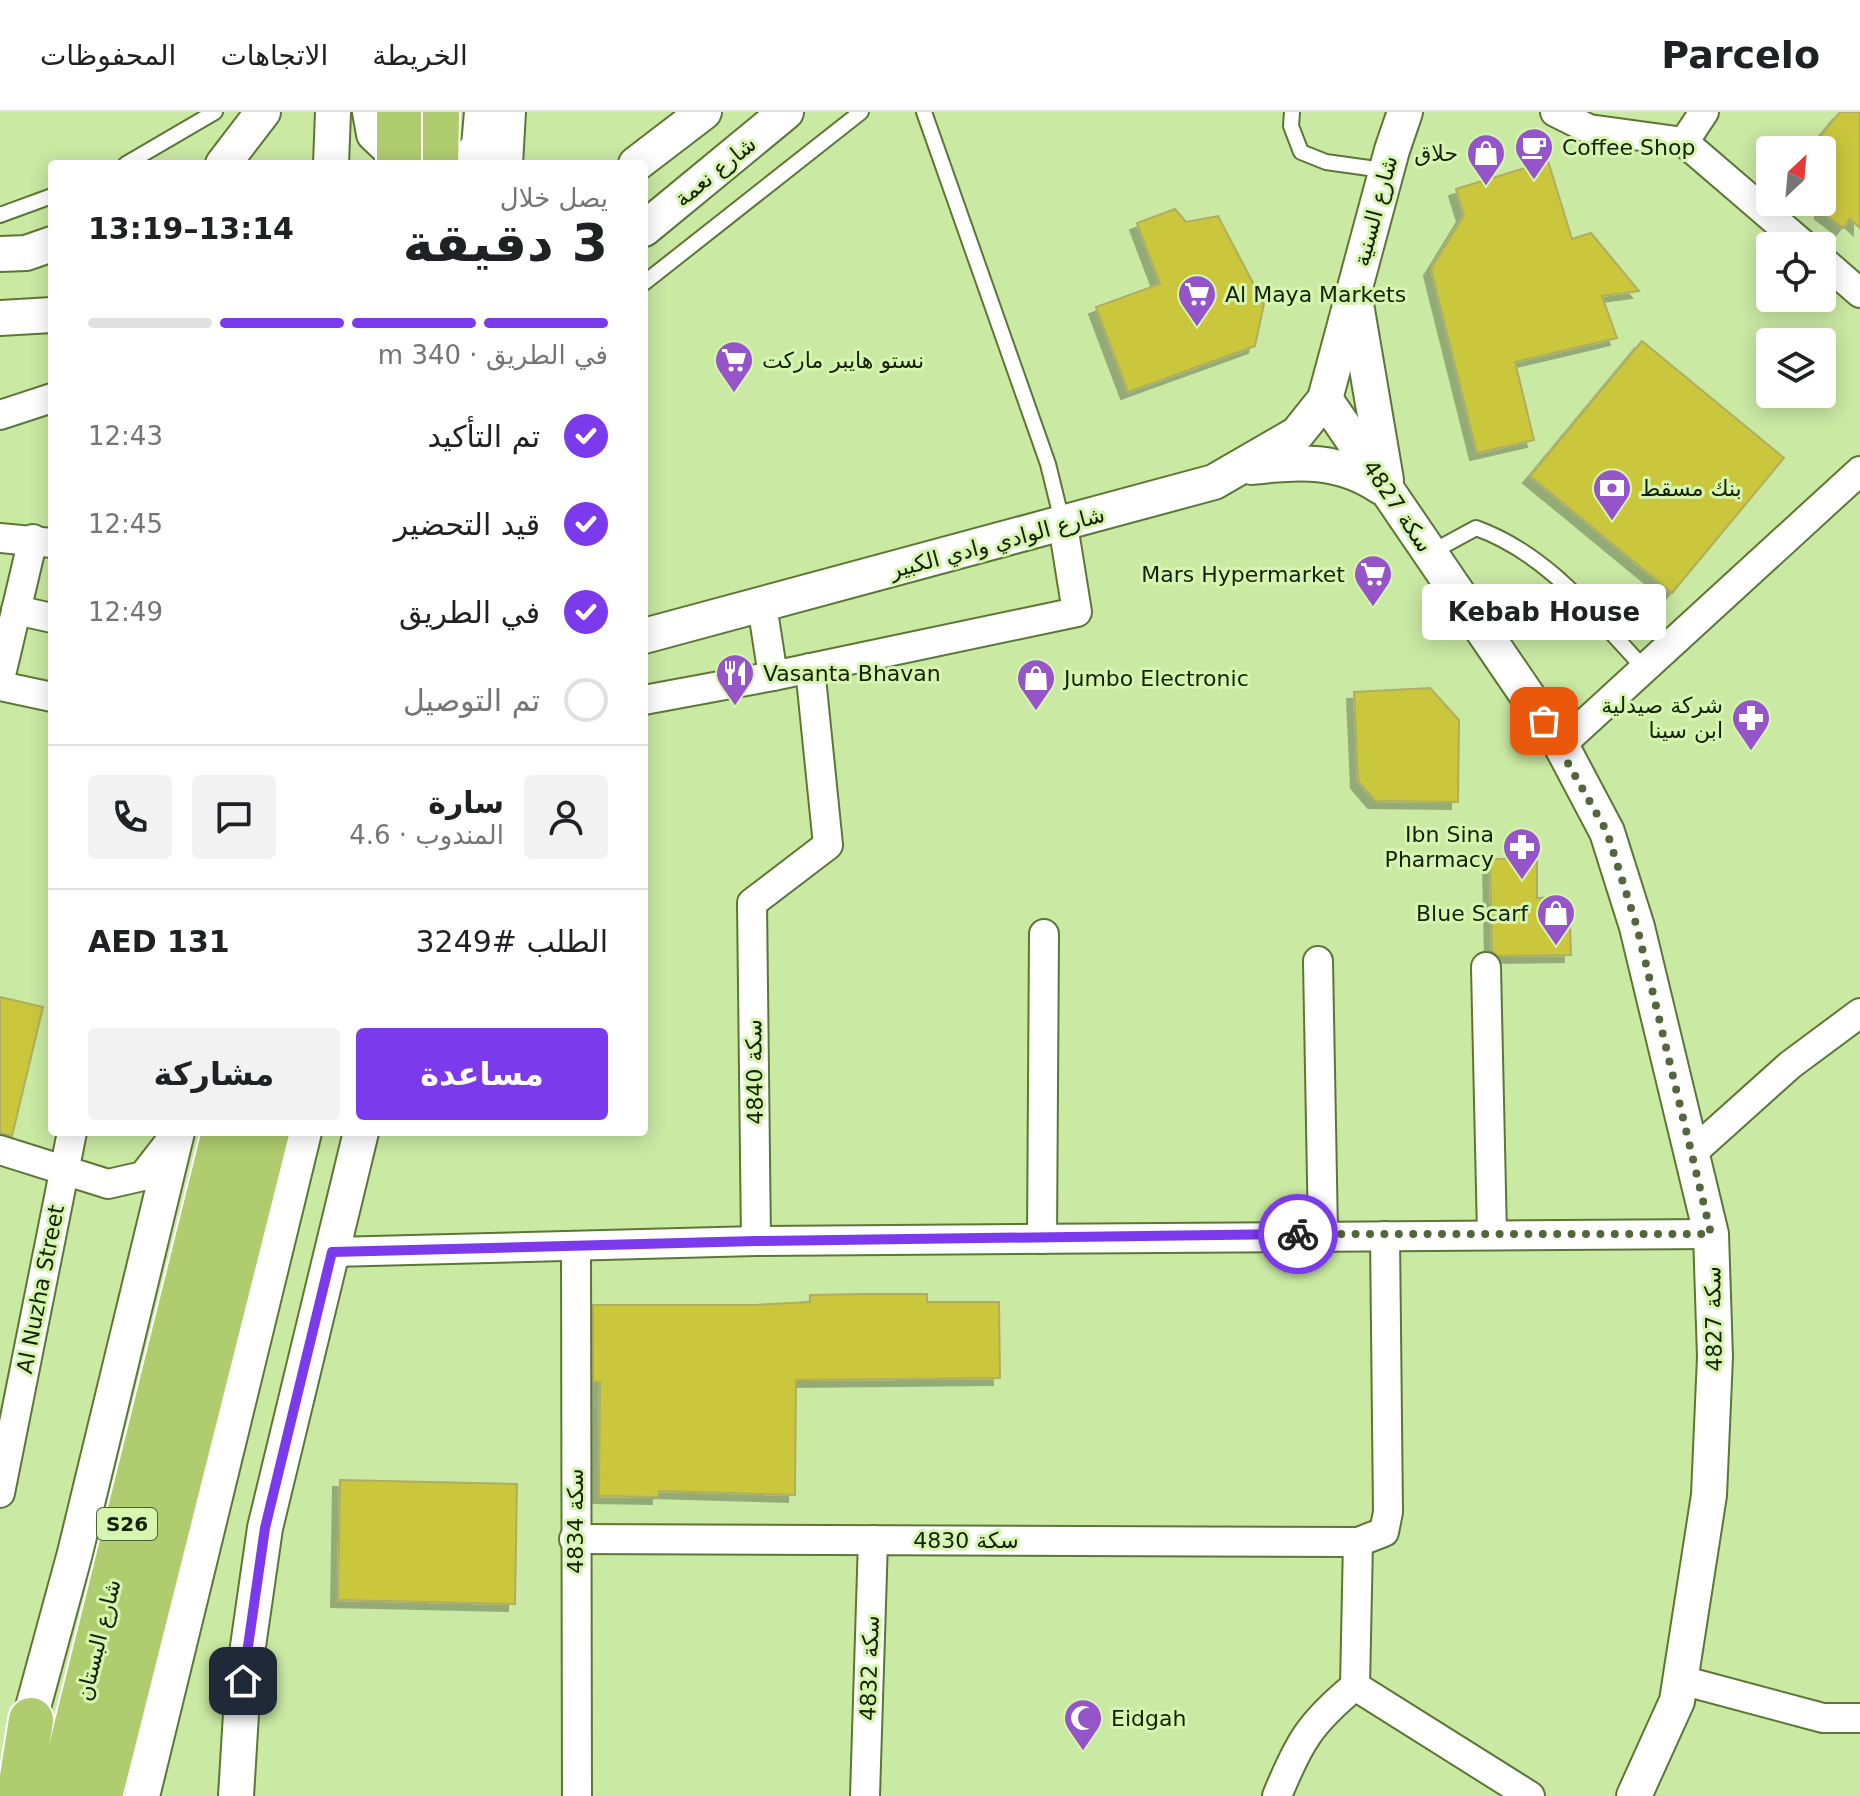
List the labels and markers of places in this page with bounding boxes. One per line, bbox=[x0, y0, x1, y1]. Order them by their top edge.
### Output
cafe icon: Coffee Shop bbox=[1513, 126, 1555, 181]
shop icon: حلاق bbox=[1465, 132, 1507, 187]
place label: Coffee Shop bbox=[1562, 135, 1695, 160]
place label: حلاق bbox=[1414, 141, 1458, 166]
supermarket icon: Al Maya Markets bbox=[1176, 273, 1218, 328]
place label: Al Maya Markets bbox=[1225, 282, 1406, 307]
supermarket icon: نستو هايبر ماركت bbox=[713, 339, 755, 394]
place label: نستو هايبر ماركت bbox=[762, 348, 924, 373]
bank icon: بنك مسقط bbox=[1591, 467, 1633, 522]
place label: بنك مسقط bbox=[1640, 476, 1742, 501]
supermarket icon: Mars Hypermarket bbox=[1352, 553, 1394, 608]
place label: Mars Hypermarket bbox=[1141, 562, 1345, 587]
callout: Kebab House bbox=[1422, 585, 1666, 641]
restaurant icon: Vasanta Bhavan bbox=[714, 652, 756, 707]
shop icon: Jumbo Electronic bbox=[1015, 657, 1057, 712]
place label: Vasanta Bhavan bbox=[763, 661, 941, 686]
place label: Jumbo Electronic bbox=[1062, 666, 1249, 691]
pin bbox=[1510, 687, 1578, 755]
place label: شركة صيدلية ابن سينا bbox=[1601, 693, 1723, 743]
pharmacy icon: شركة صيدلية ابن سينا bbox=[1730, 697, 1772, 752]
place label: Ibn Sina Pharmacy bbox=[1385, 822, 1494, 872]
pharmacy icon: Ibn Sina Pharmacy bbox=[1501, 826, 1543, 881]
shop icon: Blue Scarf bbox=[1535, 892, 1577, 947]
place label: Blue Scarf bbox=[1416, 901, 1529, 926]
pin bbox=[209, 1647, 277, 1715]
mosque icon: Eidgah bbox=[1062, 1697, 1104, 1752]
place label: Eidgah bbox=[1111, 1706, 1186, 1731]

